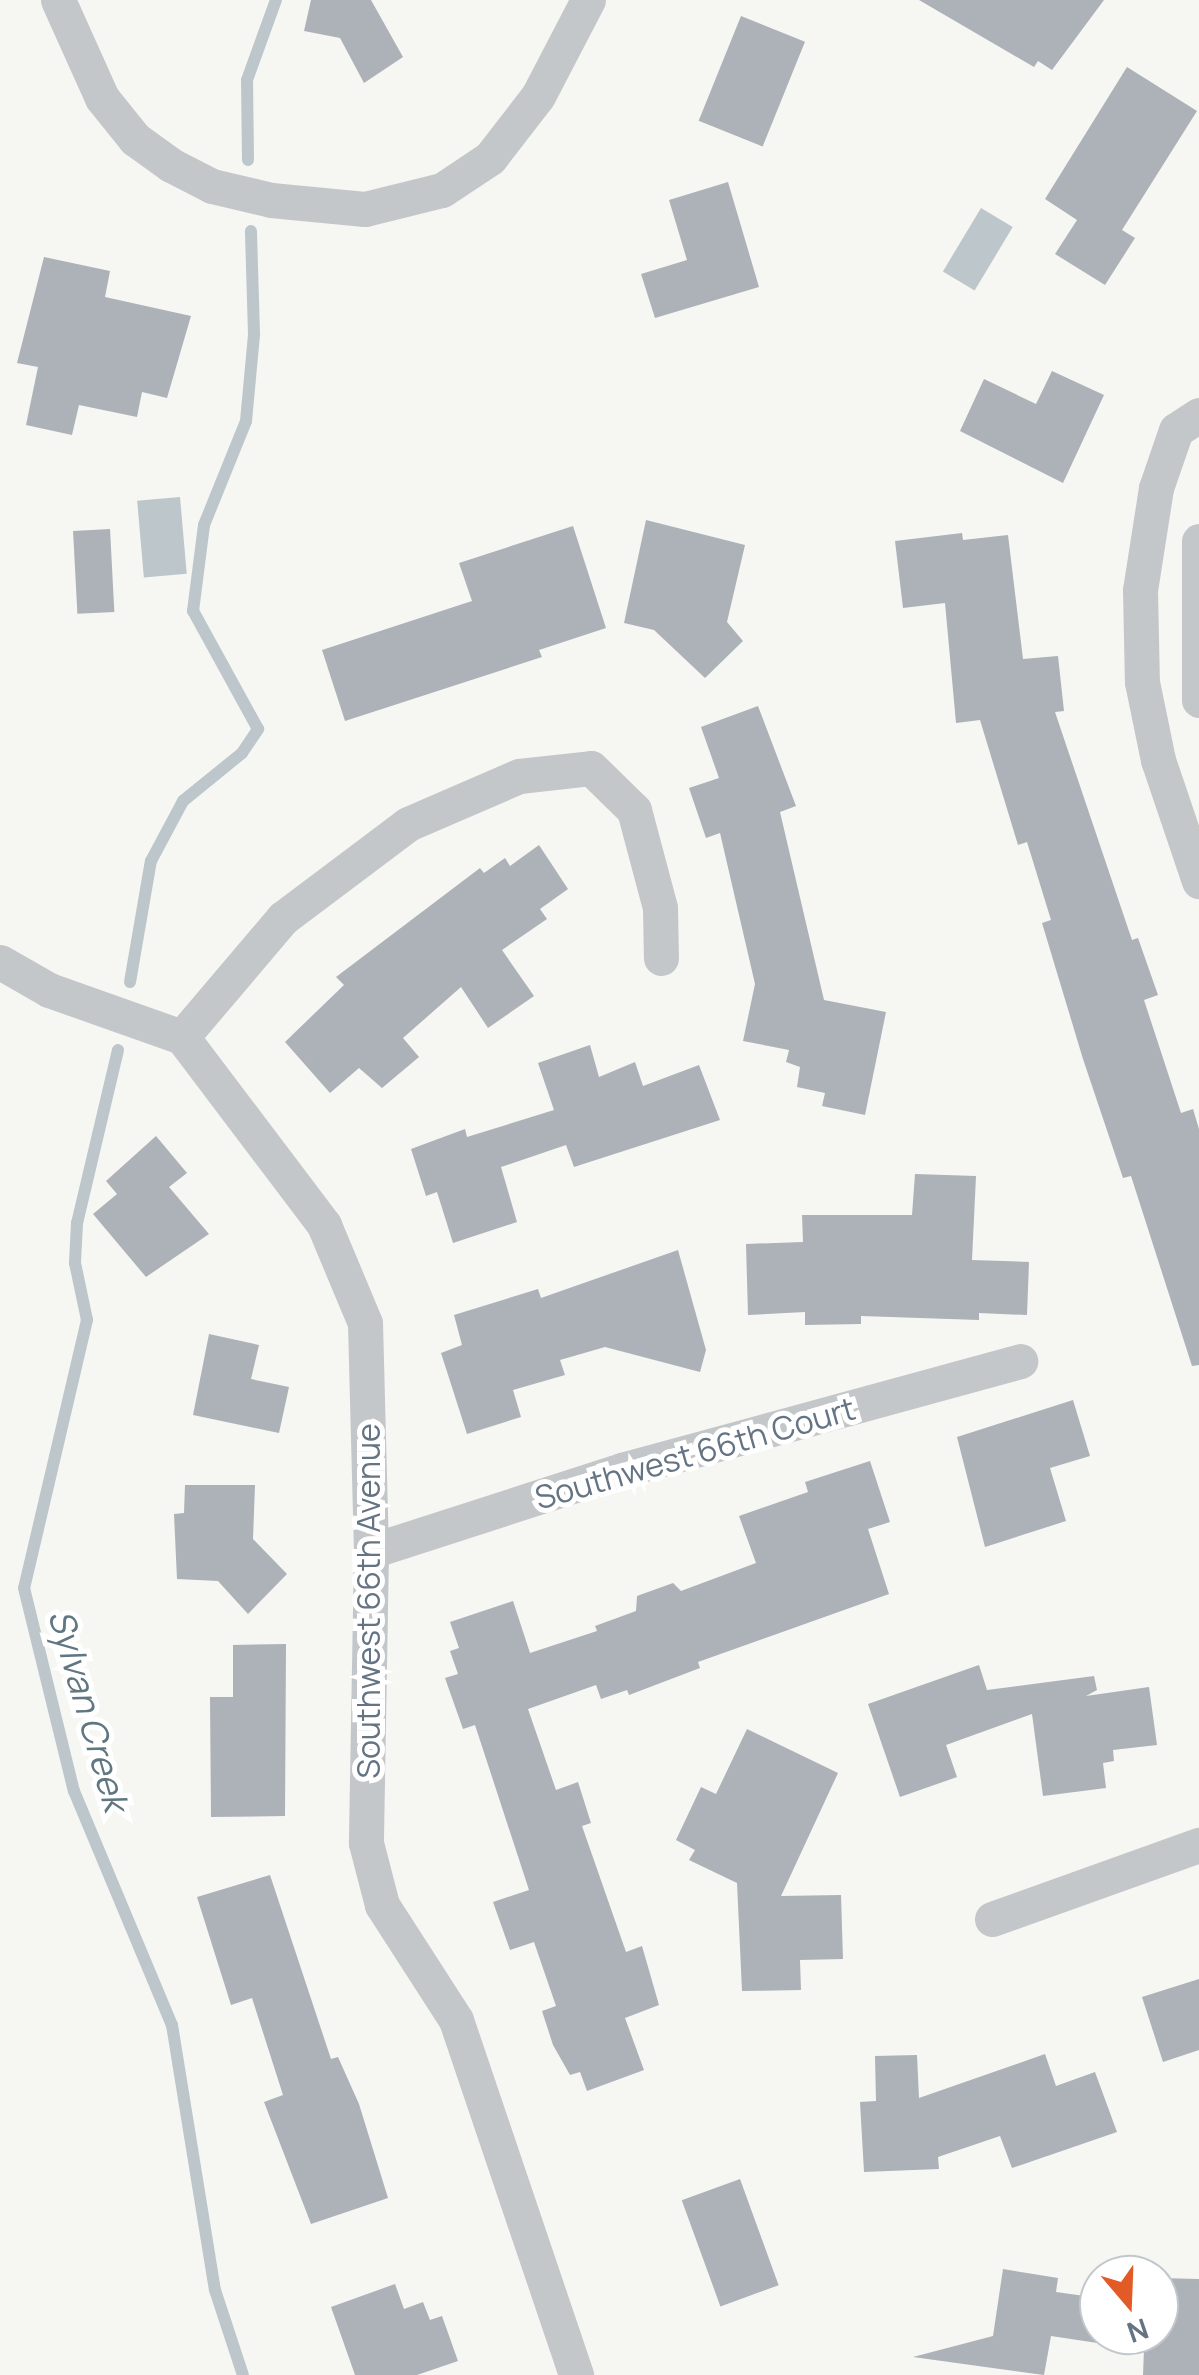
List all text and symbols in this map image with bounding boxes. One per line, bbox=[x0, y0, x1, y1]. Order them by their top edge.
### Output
street label: Southwest 66th Court bbox=[530, 1389, 860, 1517]
street label: Southwest 66th Avenue bbox=[349, 1423, 387, 1779]
water label: Sylvan Creek bbox=[40, 1605, 138, 1815]
north arrow bbox=[1079, 2255, 1179, 2355]
text: N bbox=[1122, 2310, 1154, 2353]

